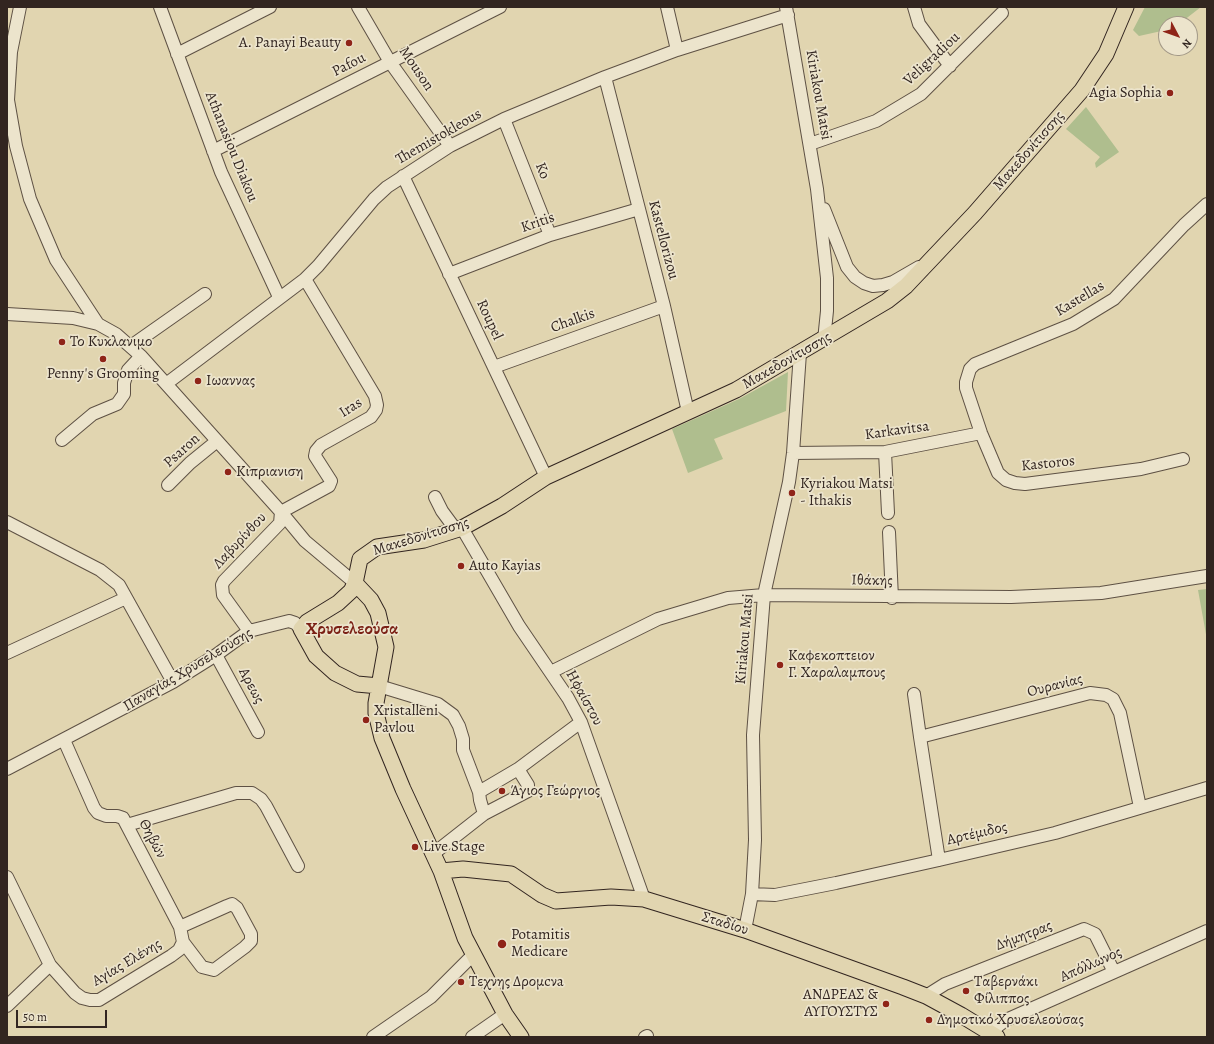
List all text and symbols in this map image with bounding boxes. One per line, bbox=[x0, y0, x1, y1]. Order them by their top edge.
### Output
north arrow bbox=[1158, 16, 1198, 56]
street label: Veligradiou bbox=[900, 28, 964, 90]
place label: A. Panayi Beauty bbox=[239, 34, 341, 52]
text: N bbox=[1178, 36, 1195, 51]
marker: A. Panayi Beauty bbox=[344, 38, 354, 48]
street label: Mouson bbox=[395, 43, 437, 95]
street label: Pafou bbox=[329, 49, 369, 81]
street label: Kiriakou Matsi bbox=[801, 49, 835, 141]
place label: Agia Sophia bbox=[1089, 84, 1162, 102]
marker: Agia Sophia bbox=[1165, 88, 1175, 98]
street label: Athanasiou Diakou bbox=[201, 89, 261, 205]
street label: Themistokleous bbox=[393, 105, 485, 169]
street label: Μακεδονίτισσης bbox=[990, 108, 1068, 194]
street label: Ko bbox=[531, 160, 553, 182]
street label: Kastellorizou bbox=[644, 198, 682, 282]
street label: Kritis bbox=[519, 209, 557, 237]
street label: Kastellas bbox=[1052, 277, 1108, 321]
street label: Roupel bbox=[472, 297, 506, 343]
street label: Chalkis bbox=[548, 305, 598, 337]
street label: Μακεδονίτισσης bbox=[739, 328, 835, 394]
place label: Το Κυκλανιμο bbox=[70, 333, 152, 351]
marker: Το Κυκλανιμο bbox=[57, 337, 67, 347]
marker: Penny's Grooming bbox=[98, 354, 108, 364]
place label: Penny's Grooming bbox=[47, 365, 159, 383]
place label: Ιωαννας bbox=[206, 372, 255, 390]
marker: Ιωαννας bbox=[193, 376, 203, 386]
street label: Iras bbox=[336, 394, 366, 422]
street label: Karkavitsa bbox=[864, 418, 930, 444]
street label: Psaron bbox=[160, 430, 204, 472]
street label: Kastoros bbox=[1020, 452, 1076, 476]
place label: Κιπριανιση bbox=[236, 463, 303, 481]
marker: Κιπριανιση bbox=[223, 467, 233, 477]
place label: Kyriakou Matsi - Ithakis bbox=[800, 475, 893, 510]
marker: Kyriakou Matsi - Ithakis bbox=[787, 488, 797, 498]
street label: Λαβυρίνθου bbox=[209, 509, 271, 573]
street label: Μακεδονίτισσης bbox=[371, 514, 471, 560]
place label: Auto Kayias bbox=[469, 557, 541, 575]
marker: Auto Kayias bbox=[456, 561, 466, 571]
street label: Ιθάκης bbox=[851, 572, 893, 590]
street label: Kiriakou Matsi bbox=[732, 593, 758, 685]
district label: Χρυσελεούσα bbox=[306, 620, 398, 640]
street label: Παναγίας Χρυσελεούσης bbox=[120, 624, 256, 716]
place label: Καφεκοπτειον Γ. Χαραλαμπους bbox=[788, 647, 885, 682]
marker: Καφεκοπτειον Γ. Χαραλαμπους bbox=[775, 660, 785, 670]
street label: Αρεως bbox=[234, 665, 268, 707]
street label: Ηφαίστου bbox=[561, 667, 607, 729]
street label: Ουρανίας bbox=[1025, 670, 1085, 702]
place label: Xristalleni Pavlou bbox=[374, 702, 438, 737]
marker: Xristalleni Pavlou bbox=[361, 715, 371, 725]
place label: Άγιος Γεώργιος bbox=[510, 782, 600, 800]
marker: Άγιος Γεώργιος bbox=[497, 786, 507, 796]
street label: Θηβών bbox=[134, 816, 170, 862]
street label: Αρτέμιδος bbox=[945, 818, 1009, 850]
place label: Live Stage bbox=[423, 838, 485, 856]
marker: Live Stage bbox=[410, 842, 420, 852]
street label: Σταδίου bbox=[699, 908, 751, 940]
street label: Δήμητρας bbox=[993, 917, 1055, 955]
place label: Potamitis Medicare bbox=[511, 926, 570, 961]
street label: Αγίας Ελένης bbox=[89, 935, 165, 991]
marker: Potamitis Medicare bbox=[496, 938, 508, 950]
street label: Απόλλωνος bbox=[1057, 943, 1125, 987]
place label: Τεχνης Δρομcνa bbox=[469, 973, 564, 991]
place label: Ταβερνάκι Φίλιππος bbox=[974, 973, 1038, 1008]
marker: Τεχνης Δρομcνa bbox=[456, 977, 466, 987]
place label: ΑΝΔΡΕΑΣ & ΑΥΓΟΥΣΤΥΣ bbox=[803, 986, 878, 1021]
marker: Ταβερνάκι Φίλιππος bbox=[961, 986, 971, 996]
marker: ΑΝΔΡΕΑΣ & ΑΥΓΟΥΣΤΥΣ bbox=[881, 999, 891, 1009]
scale bar bbox=[18, 1002, 109, 1028]
text: 50 m bbox=[23, 1009, 47, 1025]
place label: Δημοτικό Χρυσελεούσας bbox=[937, 1011, 1084, 1029]
marker: Δημοτικό Χρυσελεούσας bbox=[924, 1015, 934, 1025]

